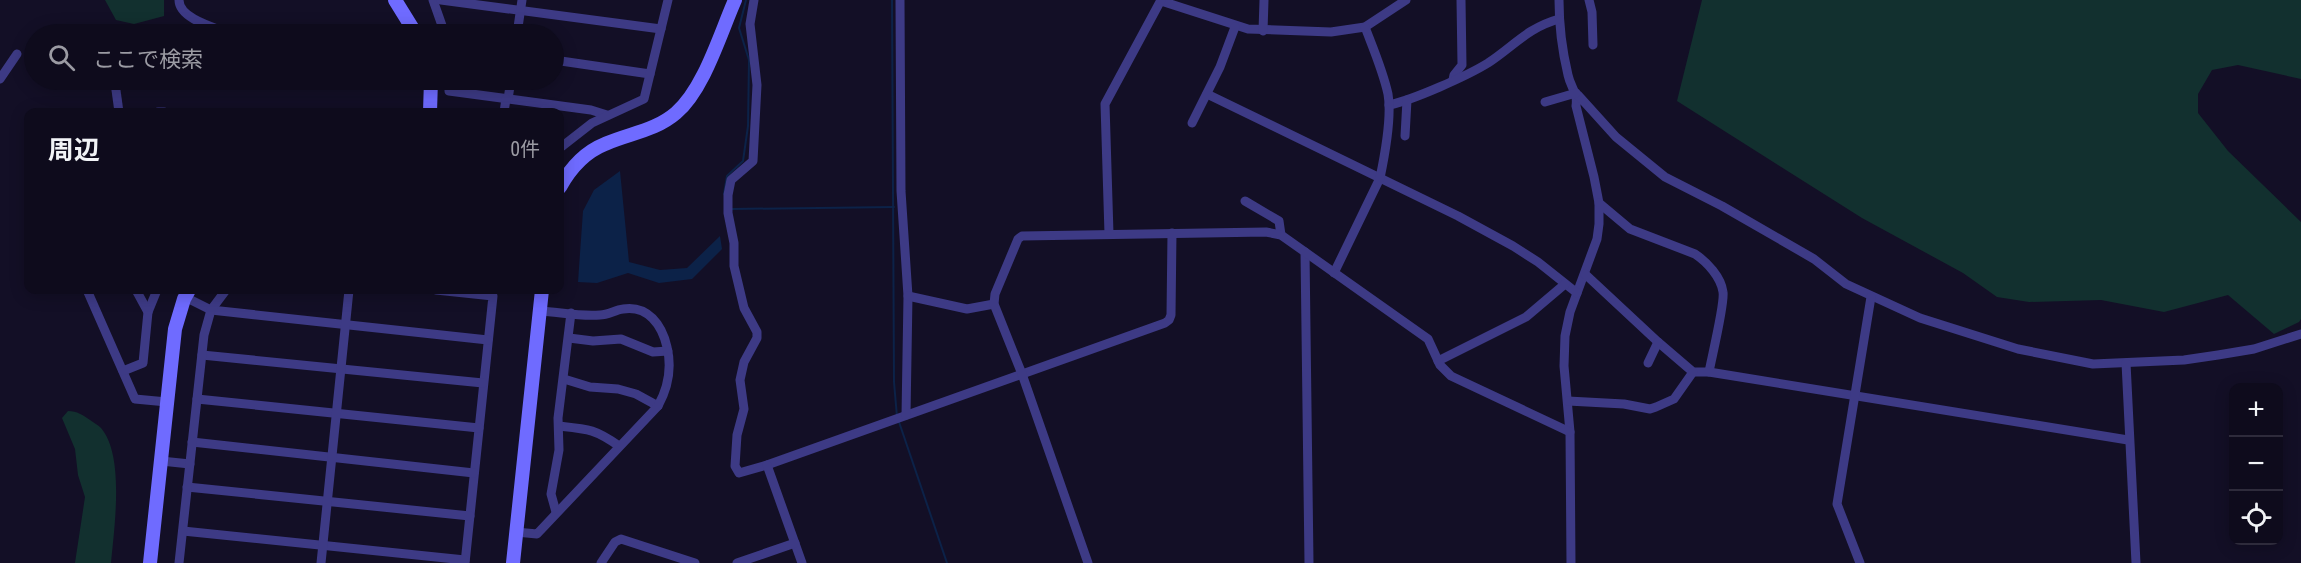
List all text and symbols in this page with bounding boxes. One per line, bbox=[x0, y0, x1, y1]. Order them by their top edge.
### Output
search box bbox=[24, 24, 564, 90]
icon: search bbox=[45, 41, 78, 74]
text: ここで検索 bbox=[93, 47, 203, 72]
text: 周辺 bbox=[48, 135, 100, 165]
text: 0件 bbox=[510, 137, 540, 161]
map controls bbox=[2229, 383, 2283, 545]
button: + bbox=[2229, 383, 2283, 437]
button: − bbox=[2229, 437, 2283, 491]
button: locate bbox=[2229, 491, 2283, 545]

